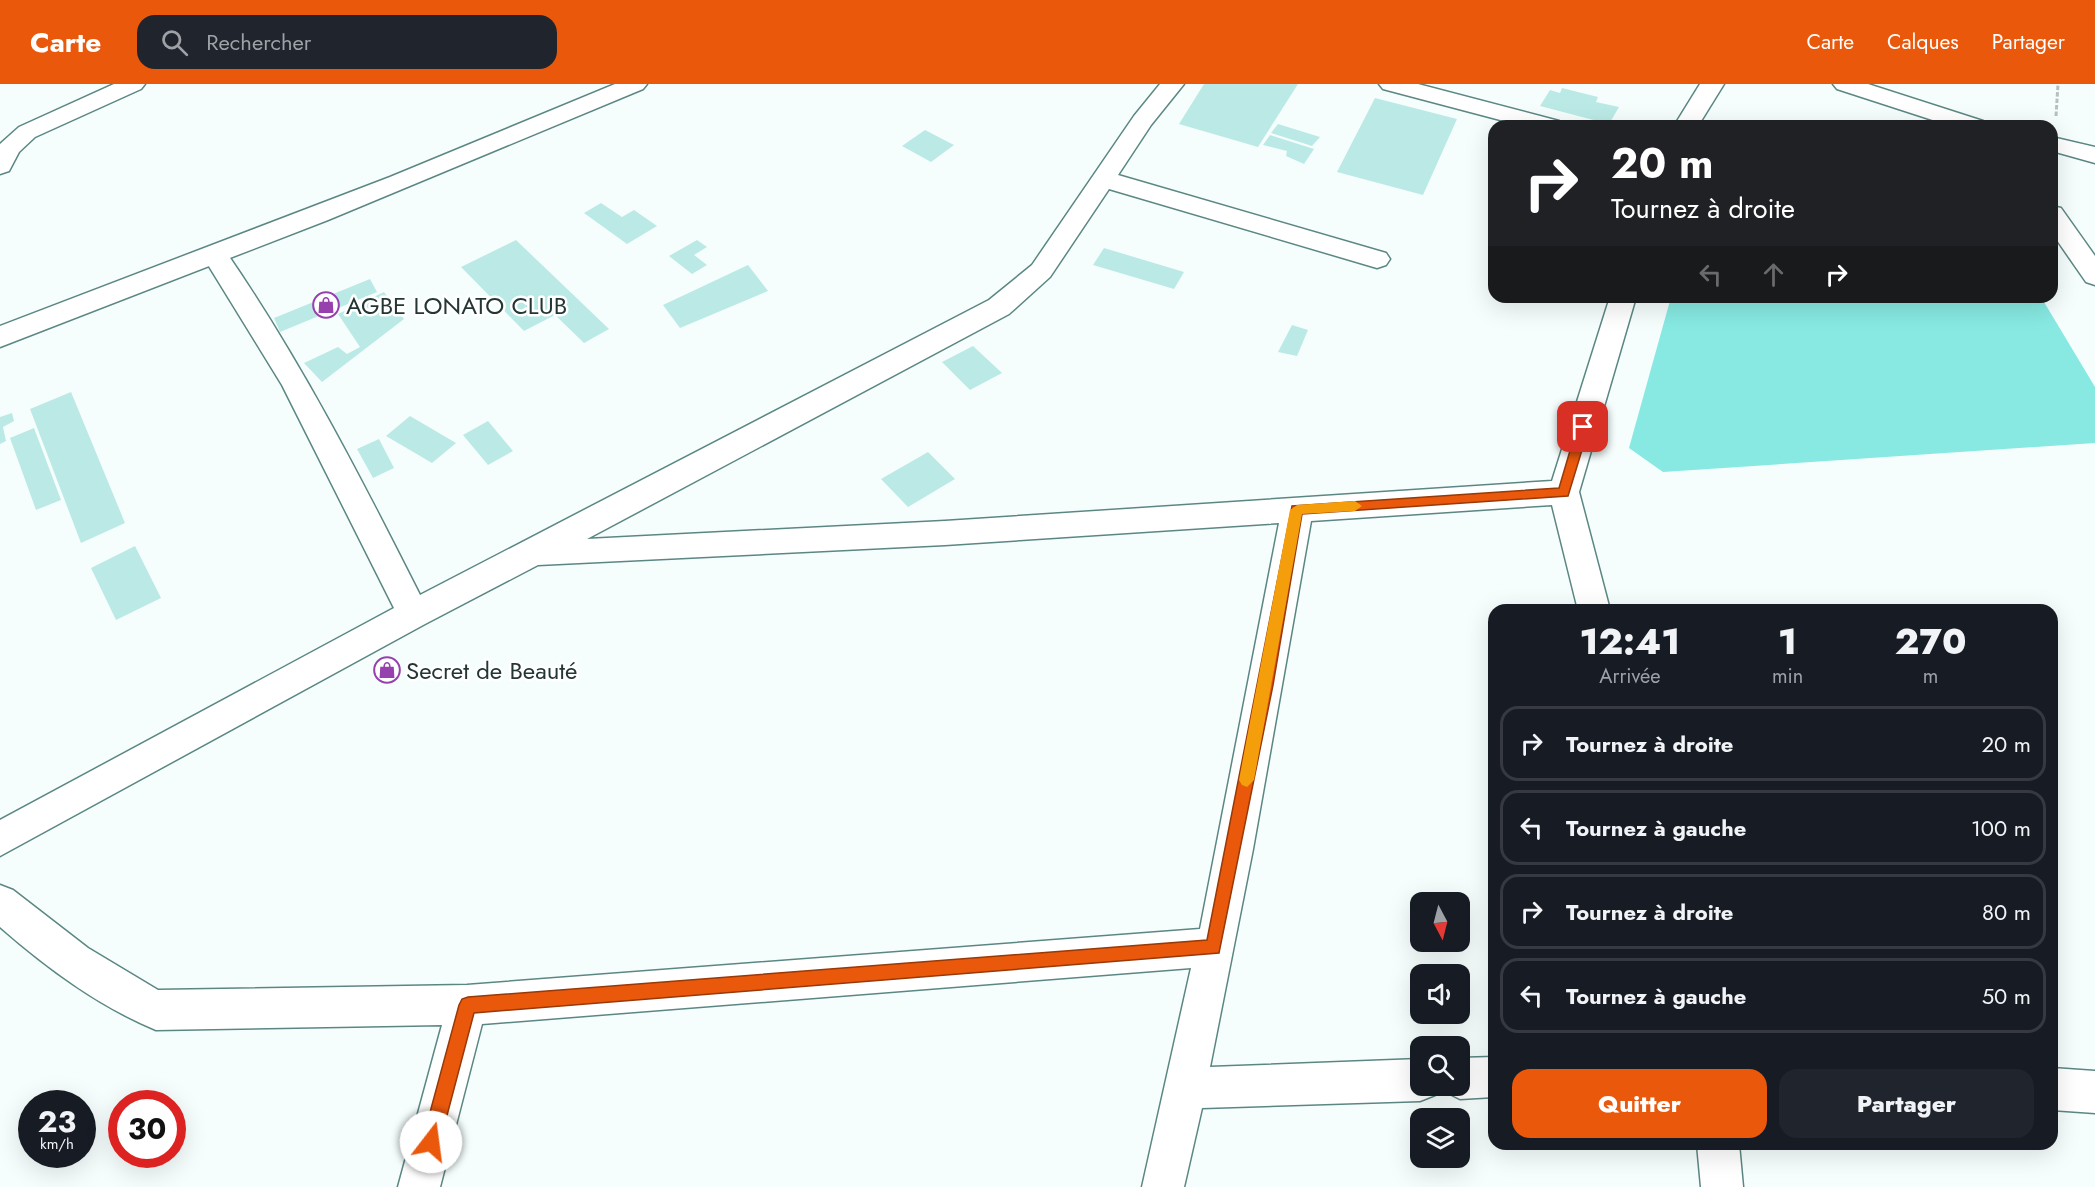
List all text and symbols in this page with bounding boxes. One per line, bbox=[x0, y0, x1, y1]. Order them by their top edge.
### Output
search box bbox=[137, 15, 557, 69]
text: Carte bbox=[30, 22, 101, 63]
icon: search bbox=[158, 26, 191, 59]
text: Rechercher bbox=[206, 26, 311, 58]
text: Carte bbox=[1807, 27, 1854, 57]
text: Calques bbox=[1887, 27, 1959, 57]
text: Partager bbox=[1992, 27, 2065, 57]
text: 20 m bbox=[1611, 133, 1713, 194]
icon: right bbox=[1512, 144, 1590, 222]
text: Tournez à droite bbox=[1611, 189, 1795, 228]
icon: left bbox=[1694, 258, 1727, 291]
icon: ahead bbox=[1757, 258, 1790, 291]
icon: right bbox=[1820, 258, 1853, 291]
place label: AGBE LONATO CLUB bbox=[346, 288, 567, 323]
shop icon: AGBE LONATO CLUB bbox=[311, 290, 341, 320]
pin bbox=[1557, 401, 1608, 452]
icon: arrive bbox=[1566, 410, 1599, 443]
text: 12:41 bbox=[1580, 615, 1680, 667]
text: 1 bbox=[1778, 615, 1797, 667]
text: 270 bbox=[1895, 615, 1966, 667]
place label: Secret de Beauté bbox=[406, 653, 577, 688]
shop icon: Secret de Beauté bbox=[372, 655, 402, 685]
text: Arrivée bbox=[1599, 662, 1661, 691]
text: min bbox=[1772, 662, 1803, 691]
text: m bbox=[1923, 662, 1938, 691]
icon: right bbox=[1515, 727, 1548, 760]
text: Tournez à droite bbox=[1566, 728, 1733, 760]
text: 20 m bbox=[1982, 728, 2031, 760]
icon: left bbox=[1515, 811, 1548, 844]
text: Tournez à gauche bbox=[1566, 812, 1746, 844]
text: 100 m bbox=[1971, 812, 2031, 844]
north arrow bbox=[1410, 892, 1470, 952]
map controls bbox=[1410, 892, 1470, 1168]
icon: right bbox=[1515, 895, 1548, 928]
text: Tournez à droite bbox=[1566, 896, 1733, 928]
text: 80 m bbox=[1982, 896, 2031, 928]
button: sound bbox=[1410, 964, 1470, 1024]
icon: left bbox=[1515, 979, 1548, 1012]
text: Tournez à gauche bbox=[1566, 980, 1746, 1012]
text: 50 m bbox=[1982, 980, 2031, 1012]
button: search bbox=[1410, 1036, 1470, 1096]
button: Quitter bbox=[1512, 1069, 1767, 1138]
button: Partager bbox=[1779, 1069, 2034, 1138]
speed limit sign: 30 bbox=[108, 1090, 186, 1168]
text: 23 bbox=[38, 1100, 76, 1143]
button: layers bbox=[1410, 1108, 1470, 1168]
position arrow bbox=[399, 1110, 463, 1174]
text: km/h bbox=[40, 1133, 74, 1155]

